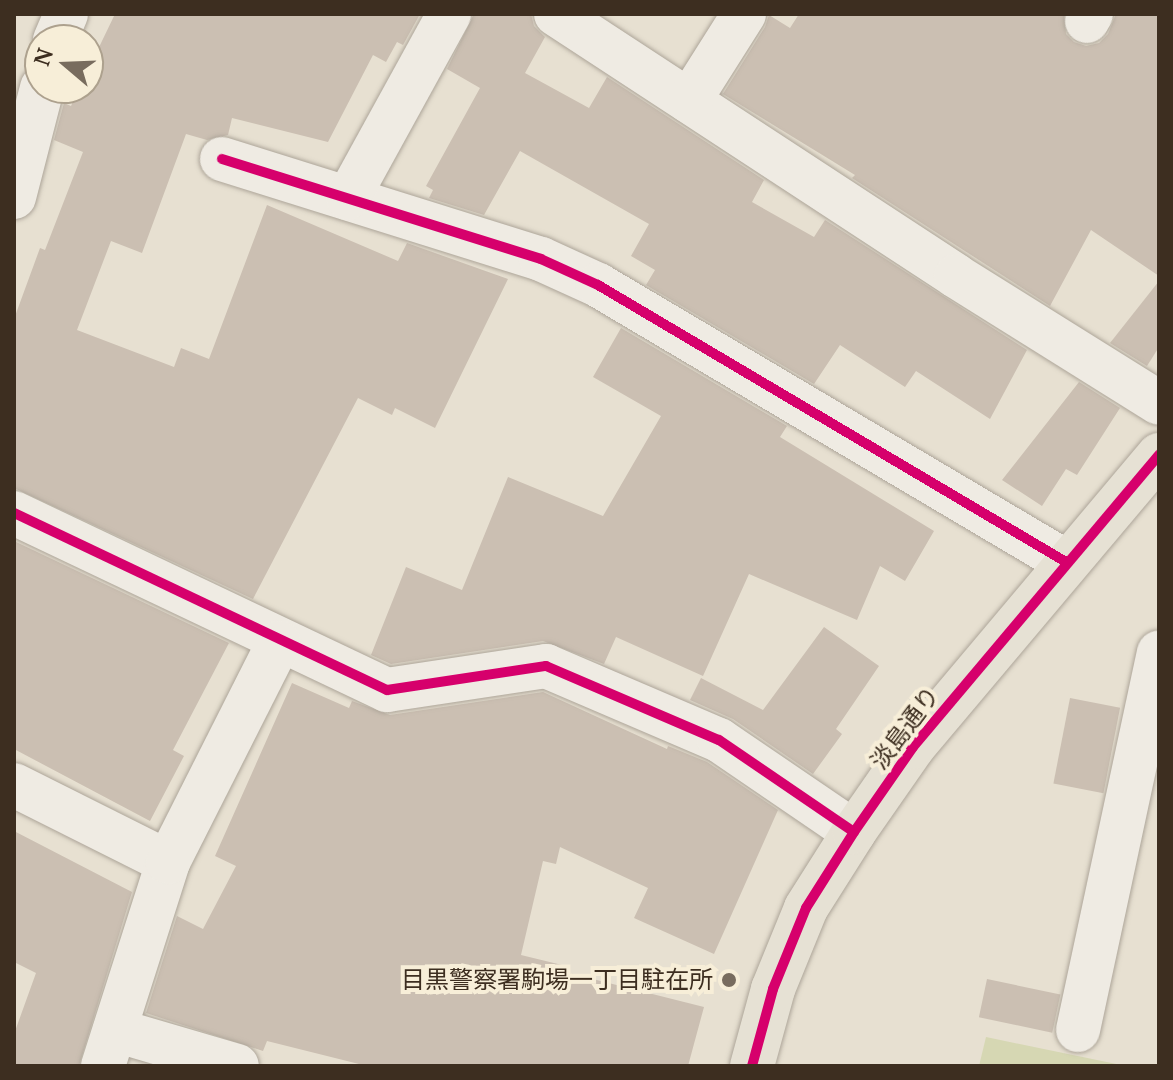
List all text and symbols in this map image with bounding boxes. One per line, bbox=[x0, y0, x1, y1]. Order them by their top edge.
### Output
north arrow bbox=[24, 24, 104, 104]
text: N bbox=[26, 44, 59, 69]
street label: 淡島通り bbox=[865, 681, 945, 775]
place label: 目黒警察署駒場一丁目駐在所 bbox=[401, 966, 713, 994]
marker: 目黒警察署駒場一丁目駐在所 bbox=[720, 971, 738, 989]

